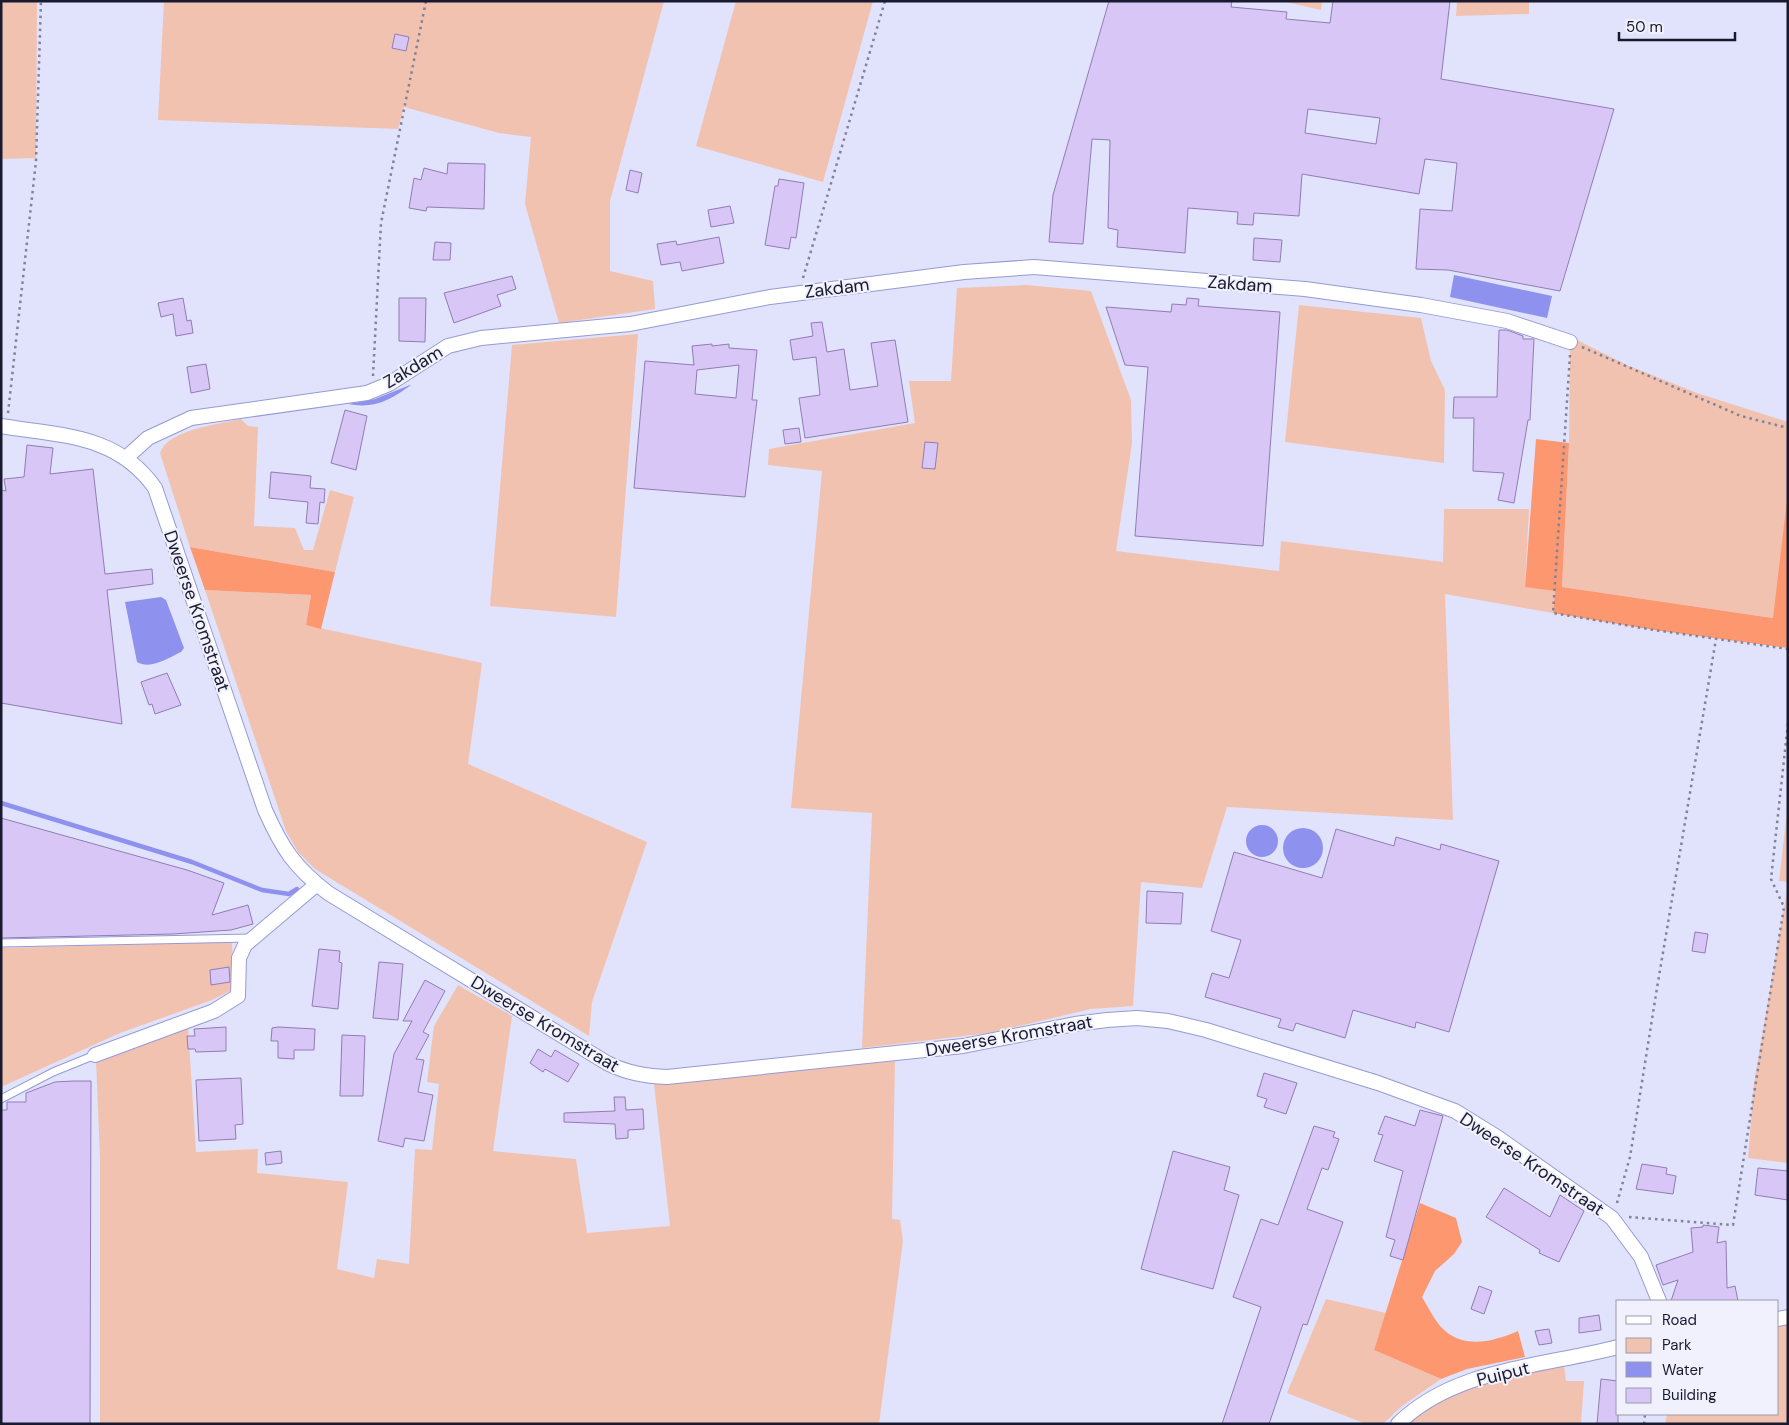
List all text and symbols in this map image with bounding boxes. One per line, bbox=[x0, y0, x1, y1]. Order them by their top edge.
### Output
scale bar bbox=[1619, 10, 1735, 42]
text: 50 m bbox=[1626, 17, 1663, 37]
street label: Zakdam bbox=[1207, 270, 1273, 298]
street label: Zakdam bbox=[803, 272, 871, 304]
street label: Zakdam bbox=[379, 340, 447, 394]
street label: Dweerse Kromstraat bbox=[158, 527, 236, 695]
street label: Dweerse Kromstraat bbox=[466, 970, 624, 1078]
street label: Dweerse Kromstraat bbox=[924, 1009, 1094, 1063]
street label: Dweerse Kromstraat bbox=[1455, 1107, 1609, 1221]
legend bbox=[1616, 1300, 1779, 1415]
text: Road bbox=[1662, 1310, 1697, 1330]
text: Park bbox=[1662, 1335, 1692, 1355]
street label: Puiput bbox=[1474, 1356, 1532, 1392]
text: Water bbox=[1662, 1360, 1704, 1380]
text: Building bbox=[1662, 1385, 1717, 1405]

